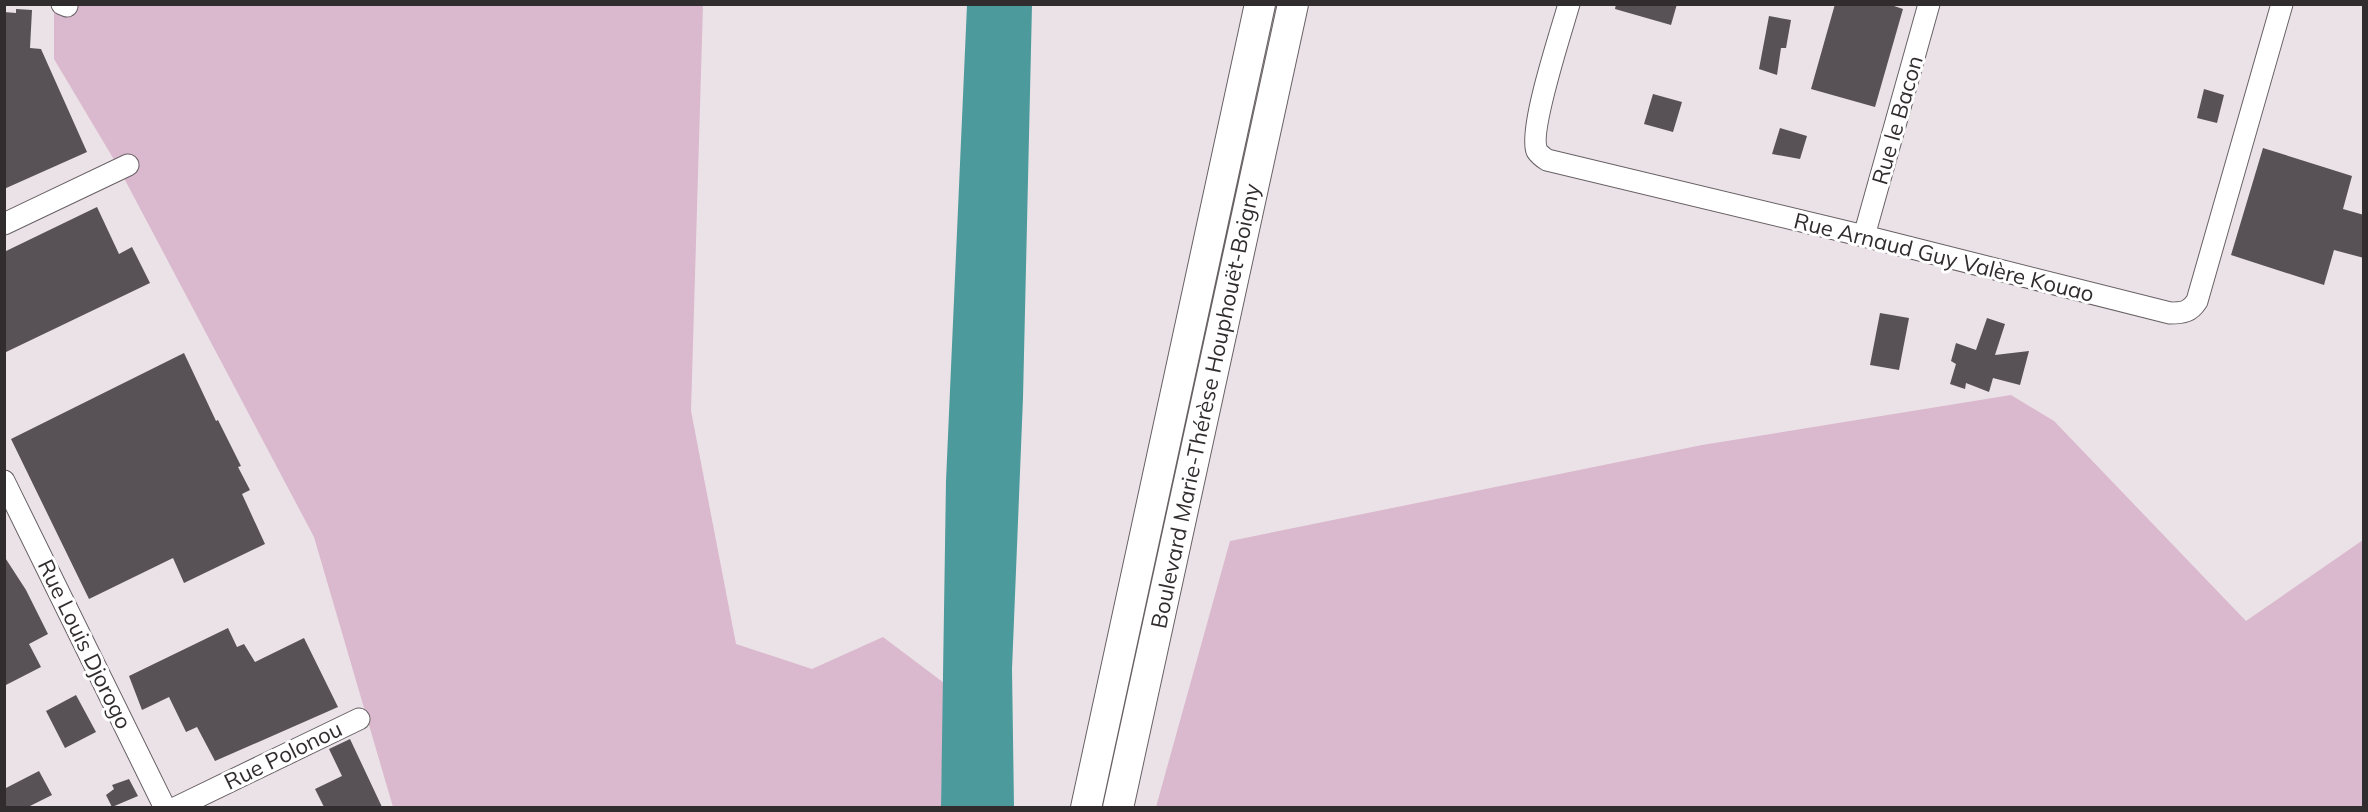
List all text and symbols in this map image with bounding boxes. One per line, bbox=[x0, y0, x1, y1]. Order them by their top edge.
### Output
street label: Rue le Bacon bbox=[1865, 52, 1929, 188]
street label: Boulevard Marie-Thérèse Houphouët-Boigny bbox=[1144, 181, 1266, 631]
street label: Rue Arnaud Guy Valère Kouao bbox=[1791, 206, 2097, 308]
street label: Rue Louis Djorogo bbox=[32, 555, 138, 733]
street label: Rue Polonou bbox=[219, 714, 347, 796]

